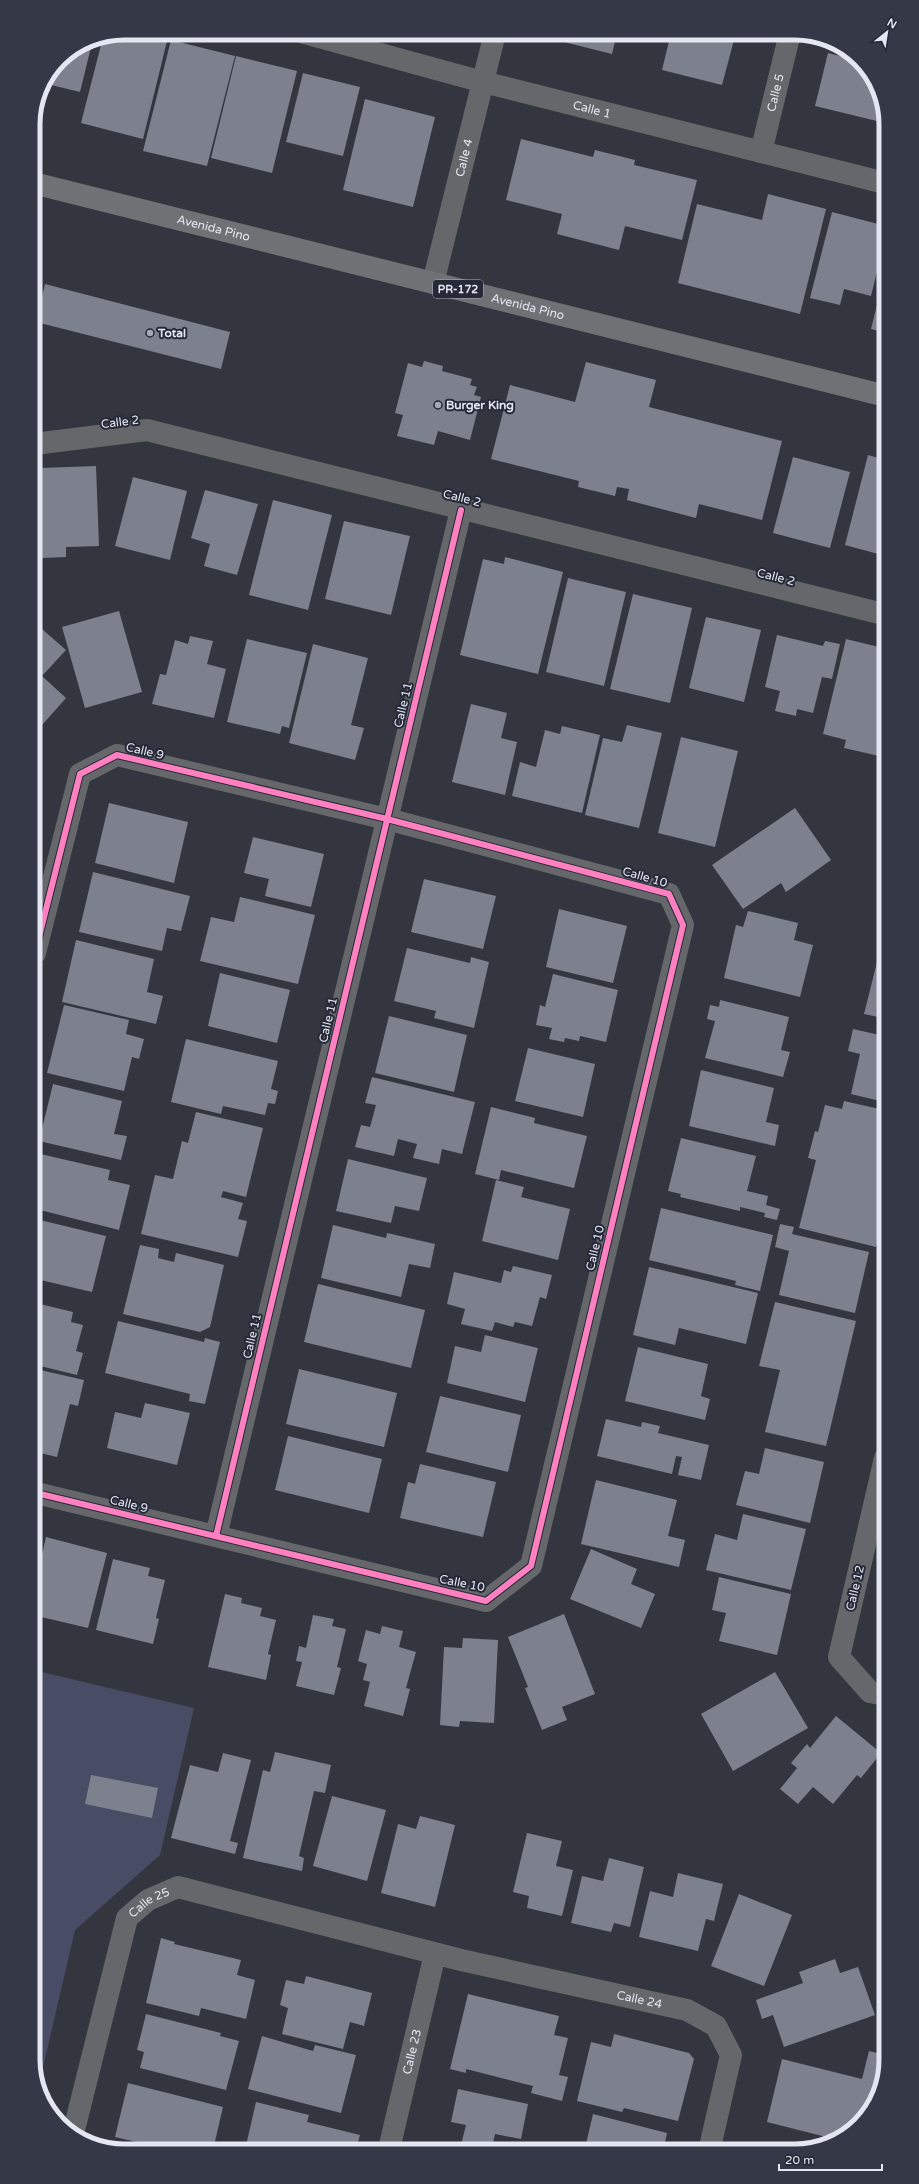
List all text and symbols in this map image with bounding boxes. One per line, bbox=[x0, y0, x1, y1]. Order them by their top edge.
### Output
north arrow bbox=[867, 12, 907, 52]
text: N bbox=[885, 16, 899, 32]
street label: Calle 5 bbox=[764, 72, 787, 113]
street label: Calle 1 bbox=[572, 98, 612, 121]
street label: Calle 4 bbox=[453, 137, 476, 178]
street label: Avenida Pino bbox=[175, 212, 252, 244]
road number: PR-172 bbox=[433, 280, 483, 298]
street label: Avenida Pino bbox=[490, 291, 566, 322]
place label: Total bbox=[157, 326, 186, 340]
marker: Total bbox=[145, 328, 155, 338]
place label: Burger King bbox=[446, 398, 514, 413]
marker: Burger King bbox=[433, 400, 443, 410]
street label: Calle 2 bbox=[100, 413, 140, 431]
street label: Calle 2 bbox=[442, 487, 482, 509]
street label: Calle 2 bbox=[756, 566, 796, 588]
street label: Calle 11 bbox=[391, 681, 415, 729]
street label: Calle 9 bbox=[125, 740, 165, 762]
street label: Calle 10 bbox=[621, 864, 670, 890]
street label: Calle 11 bbox=[316, 996, 340, 1044]
street label: Calle 10 bbox=[583, 1224, 607, 1272]
street label: Calle 11 bbox=[240, 1312, 264, 1360]
street label: Calle 9 bbox=[109, 1493, 149, 1515]
street label: Calle 12 bbox=[843, 1564, 867, 1612]
street label: Calle 10 bbox=[438, 1572, 486, 1594]
street label: Calle 25 bbox=[126, 1885, 172, 1921]
street label: Calle 24 bbox=[615, 1988, 664, 2011]
street label: Calle 23 bbox=[400, 2028, 424, 2076]
scale bar bbox=[779, 2146, 882, 2172]
text: 20 m bbox=[785, 2153, 814, 2167]

